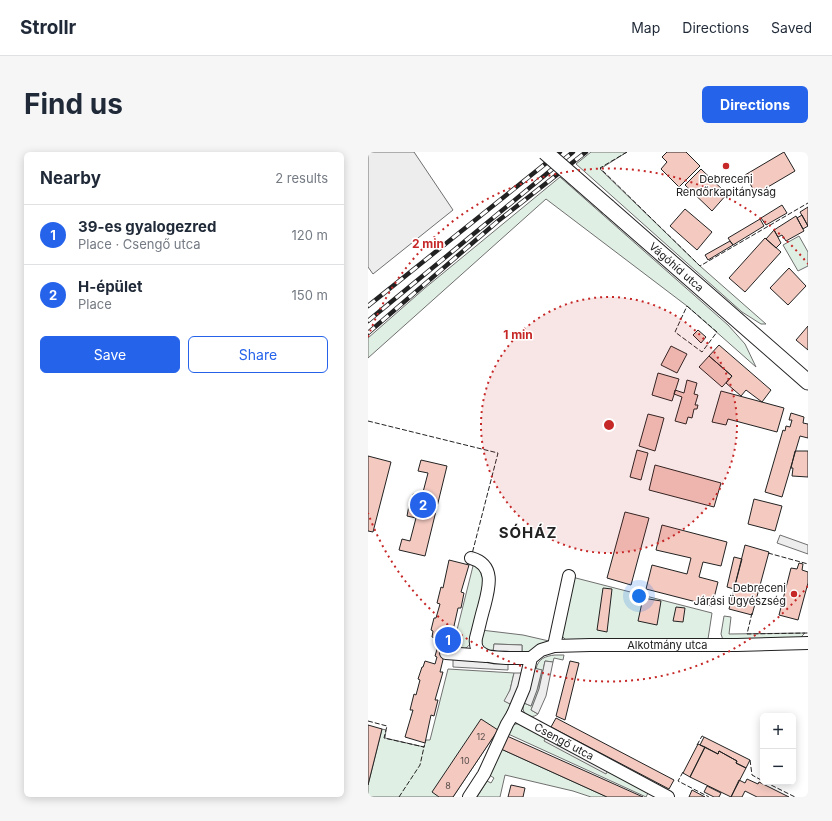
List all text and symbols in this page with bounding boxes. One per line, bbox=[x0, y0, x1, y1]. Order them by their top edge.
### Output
text: Strollr bbox=[20, 16, 76, 39]
text: Map bbox=[631, 19, 660, 36]
text: Directions bbox=[682, 19, 749, 36]
text: Saved bbox=[771, 19, 812, 36]
button: Directions bbox=[702, 86, 808, 123]
text: Find us bbox=[24, 87, 123, 121]
marker: Debreceni Rendőrkapitányság bbox=[721, 161, 731, 171]
text: Nearby bbox=[40, 168, 101, 188]
text: 2 results bbox=[275, 170, 328, 186]
place label: Debreceni Rendőrkapitányság bbox=[676, 172, 776, 199]
text: 39-es gyalogezred bbox=[78, 217, 217, 236]
text: 1 bbox=[50, 227, 56, 243]
text: 120 m bbox=[292, 227, 328, 243]
text: Place · Csengő utca bbox=[78, 236, 201, 252]
text: 2 min bbox=[412, 236, 444, 251]
street label: Vágóhíd utca bbox=[646, 239, 707, 295]
text: H-épület bbox=[78, 277, 142, 296]
text: 2 bbox=[49, 287, 57, 303]
text: 150 m bbox=[292, 287, 328, 303]
text: Place bbox=[78, 296, 112, 312]
text: 1 min bbox=[503, 327, 533, 342]
button: Save bbox=[40, 336, 180, 373]
button: Share bbox=[188, 336, 328, 373]
centre of rings bbox=[602, 418, 616, 432]
pin: 2 bbox=[410, 490, 436, 520]
district label: SÓHÁZ bbox=[499, 523, 557, 542]
place label: Debreceni Járási Ügyészség bbox=[694, 581, 786, 608]
your location bbox=[629, 586, 649, 606]
marker: Debreceni Járási Ügyészség bbox=[789, 589, 799, 599]
pin: 1 bbox=[435, 625, 461, 655]
street label: Alkotmány utca bbox=[627, 638, 708, 652]
map controls bbox=[760, 713, 796, 785]
button: + bbox=[760, 713, 796, 749]
street label: Csengő utca bbox=[532, 720, 596, 763]
house number: 12 bbox=[476, 731, 486, 742]
button: − bbox=[760, 749, 796, 785]
house number: 10 bbox=[460, 755, 470, 766]
house number: 8 bbox=[445, 780, 451, 791]

